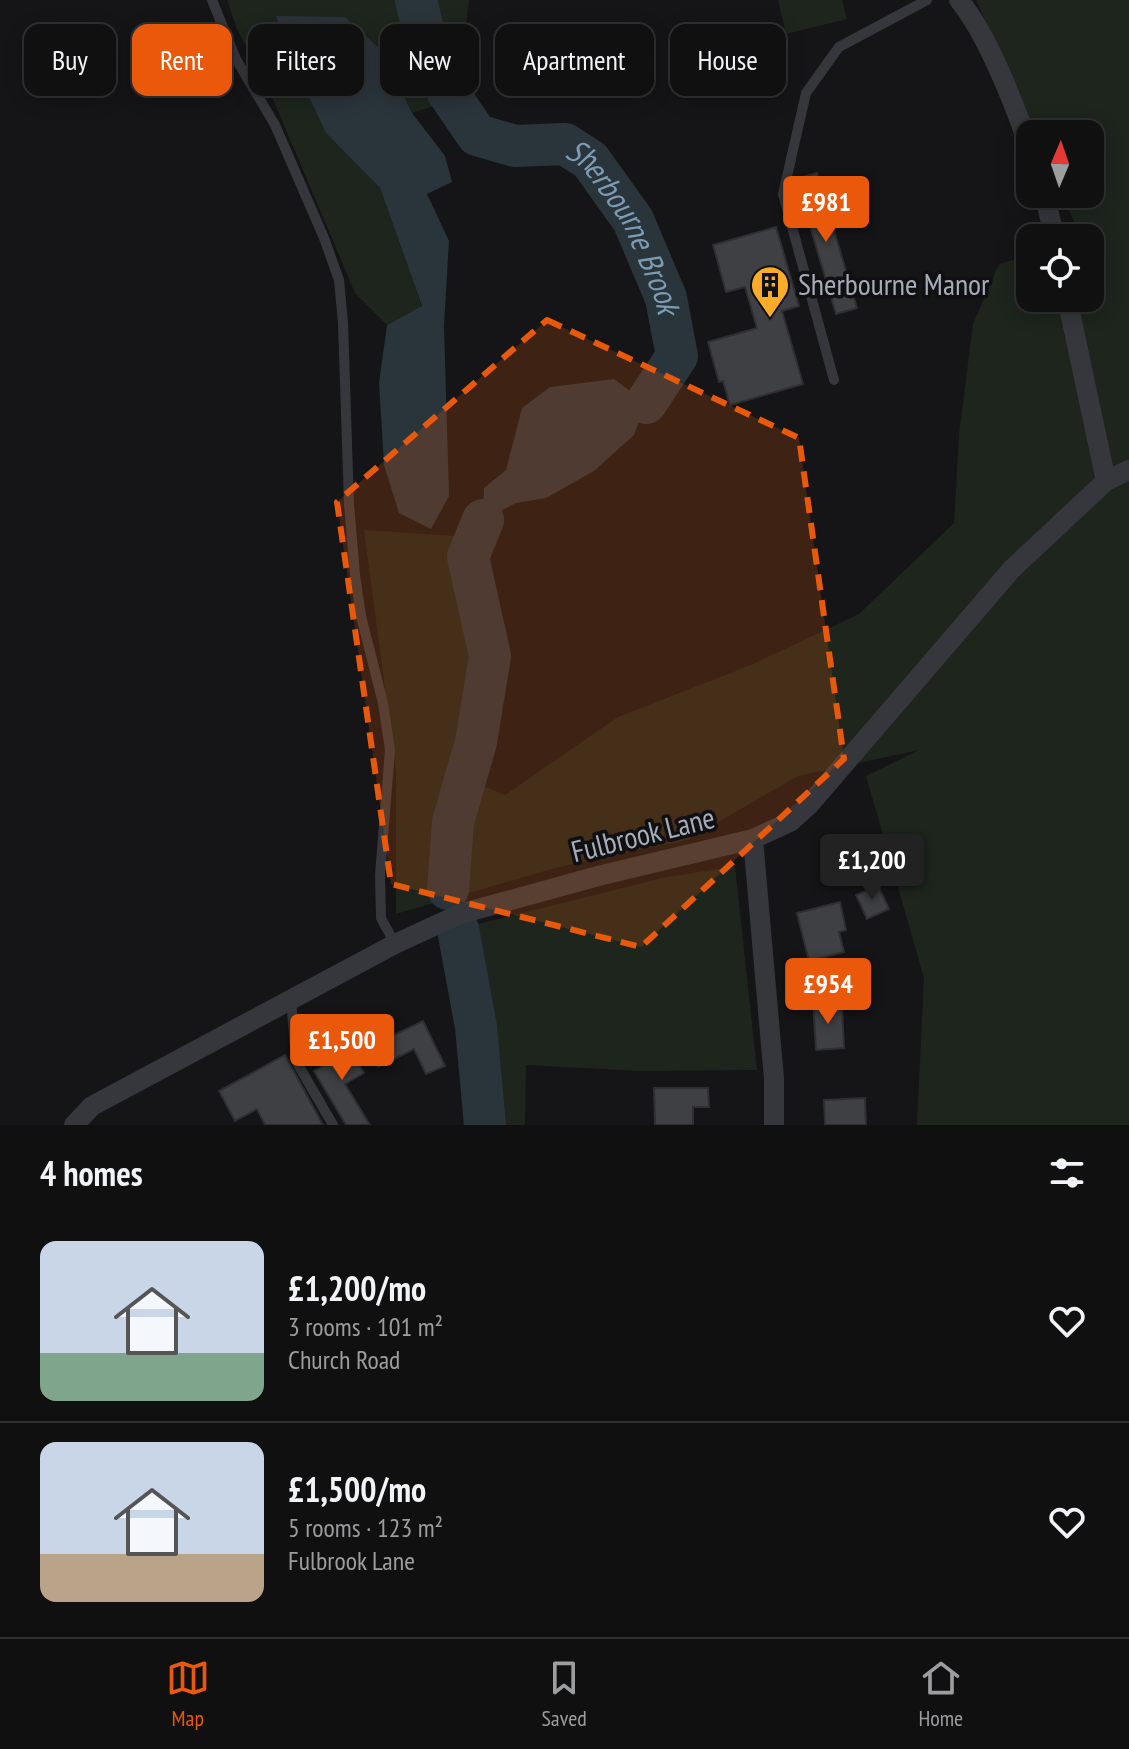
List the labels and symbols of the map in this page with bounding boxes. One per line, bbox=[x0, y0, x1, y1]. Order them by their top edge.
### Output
north arrow bbox=[1016, 120, 1104, 208]
water label: Sherbourne Brook bbox=[559, 129, 691, 321]
pin: £981 bbox=[779, 176, 873, 244]
building icon: Sherbourne Manor bbox=[749, 264, 791, 319]
place label: Sherbourne Manor bbox=[798, 264, 990, 303]
street label: Fulbrook Lane bbox=[567, 797, 718, 870]
pin: £1,200 bbox=[807, 834, 937, 902]
pin: £954 bbox=[781, 958, 875, 1026]
pin: £1,500 bbox=[277, 1014, 407, 1082]

